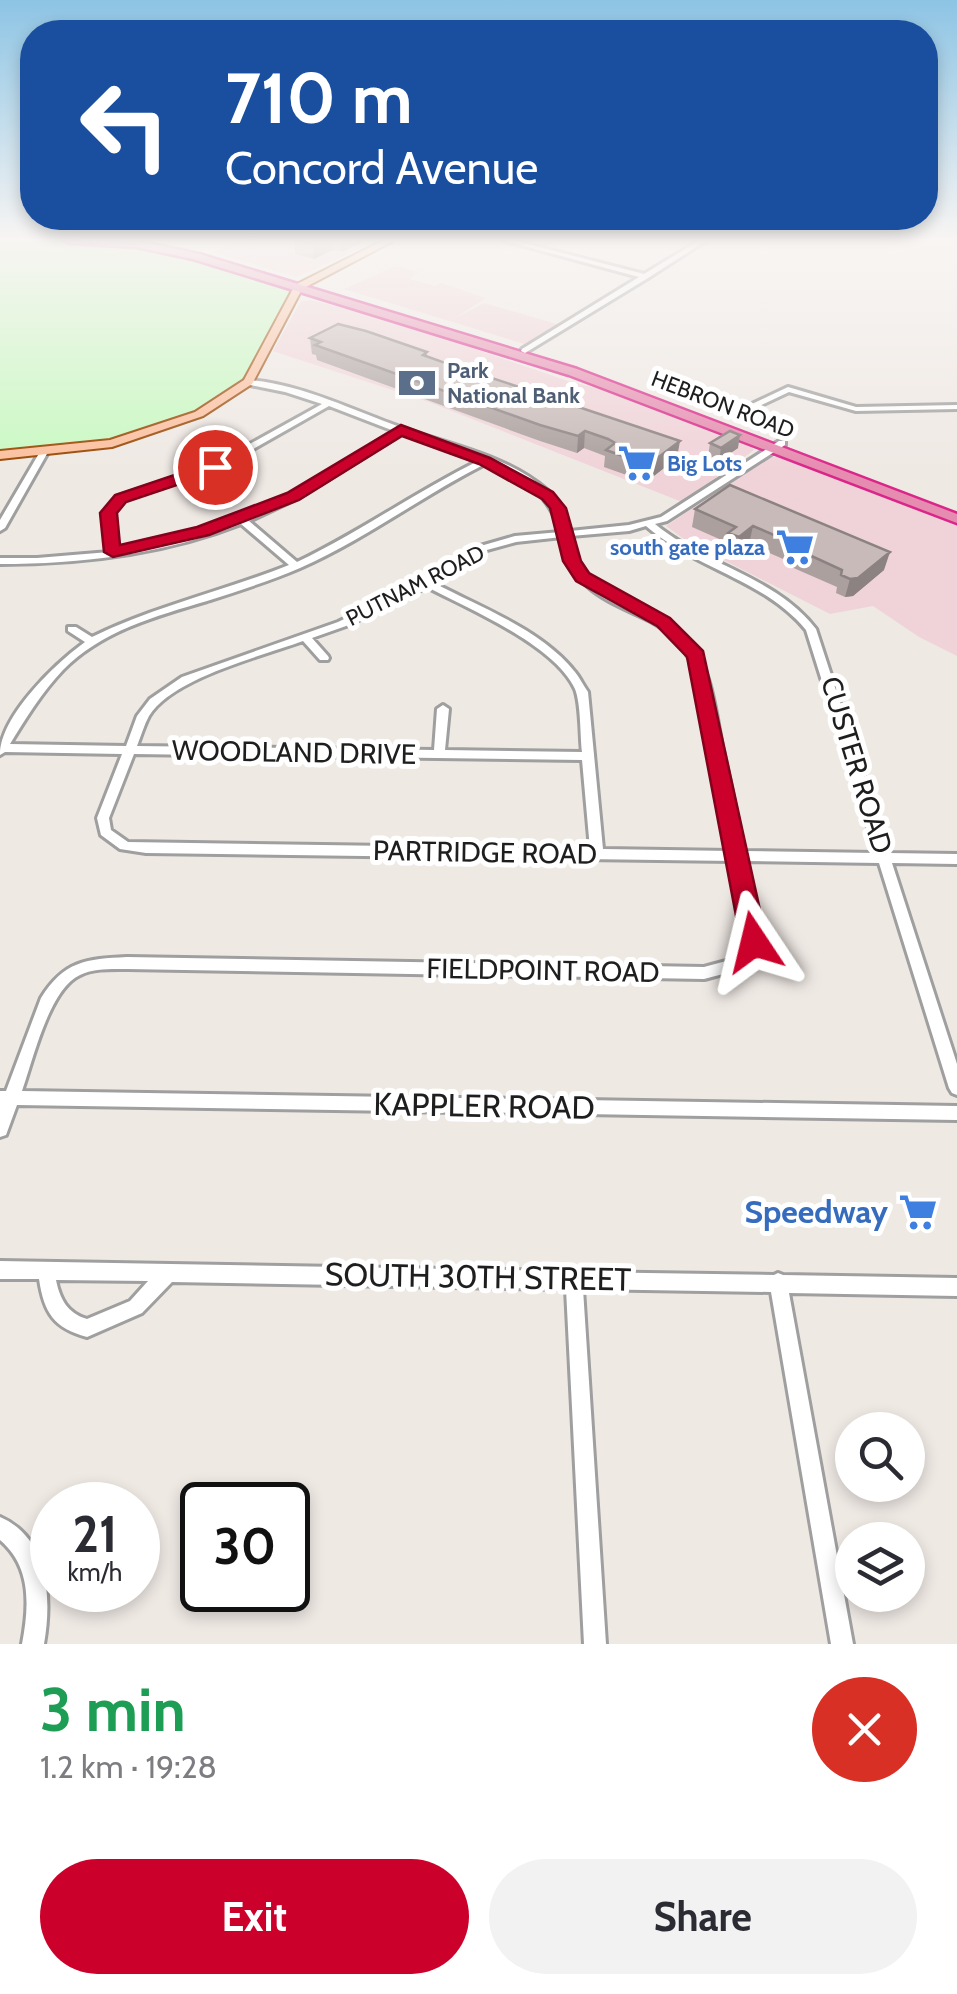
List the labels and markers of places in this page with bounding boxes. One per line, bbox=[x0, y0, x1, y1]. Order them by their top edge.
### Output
place label: Park National Bank bbox=[447, 357, 580, 409]
bank icon: Park National Bank bbox=[396, 362, 438, 404]
pin bbox=[173, 425, 258, 510]
supermarket icon: Big Lots bbox=[616, 442, 658, 484]
place label: Big Lots bbox=[667, 450, 742, 477]
supermarket icon: south gate plaza bbox=[774, 526, 816, 568]
place label: south gate plaza bbox=[610, 534, 765, 561]
supermarket icon: Speedway bbox=[897, 1191, 939, 1233]
place label: Speedway bbox=[745, 1192, 889, 1231]

